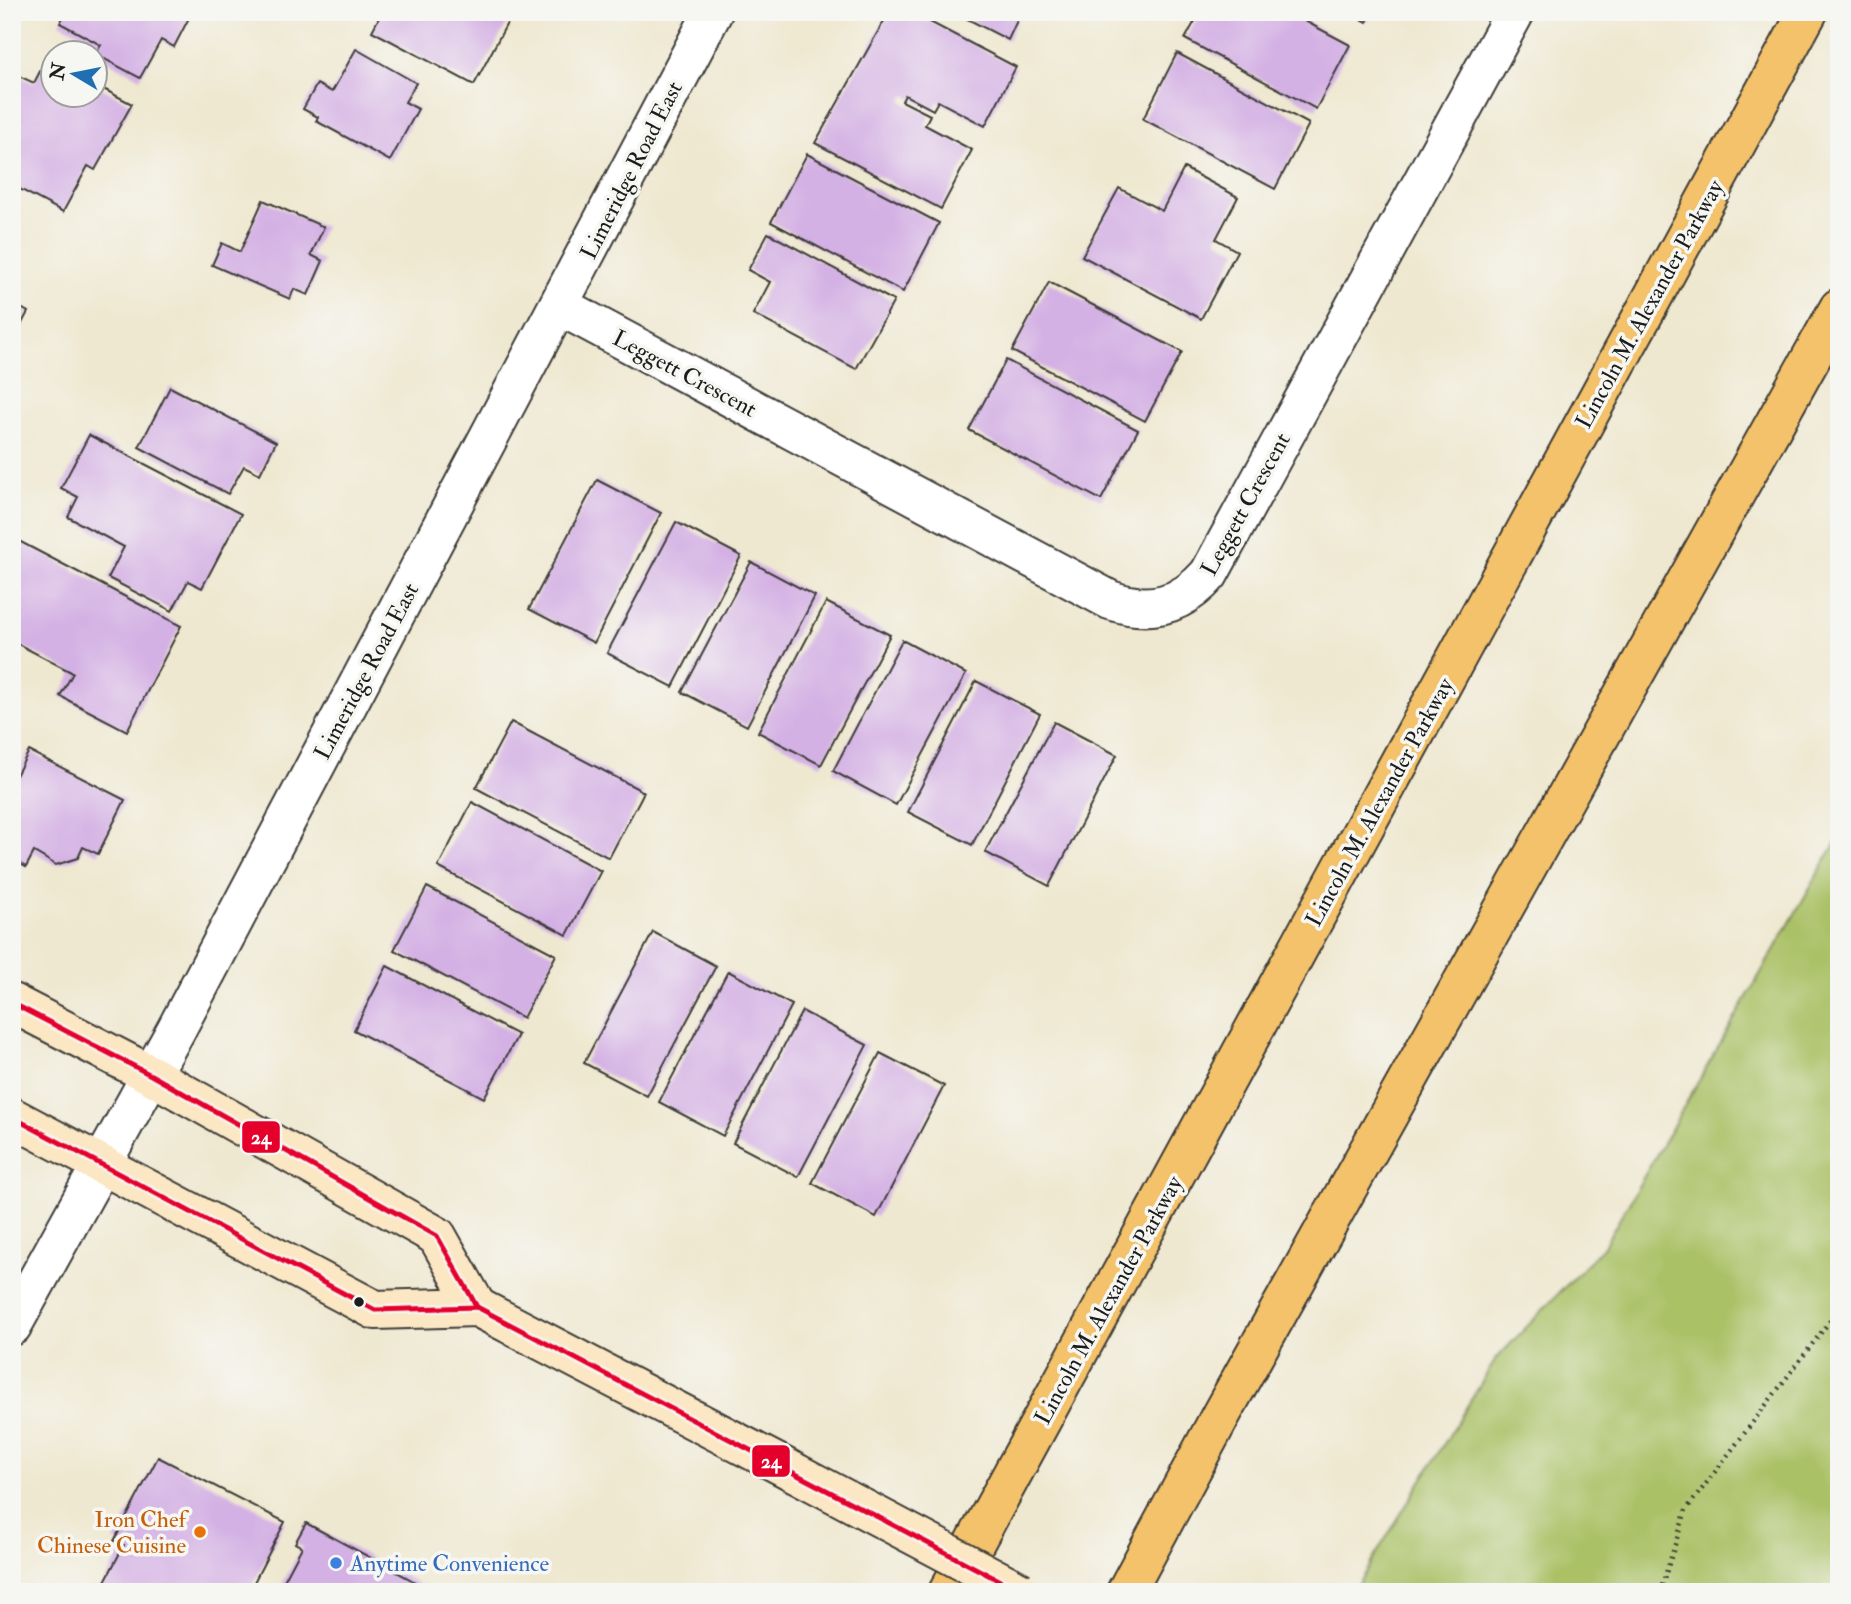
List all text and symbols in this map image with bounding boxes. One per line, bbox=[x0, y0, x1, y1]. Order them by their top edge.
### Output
north arrow bbox=[38, 38, 108, 108]
text: N bbox=[45, 60, 72, 83]
street label: Limeridge Road East bbox=[574, 76, 689, 264]
street label: Lincoln M. Alexander Parkway bbox=[1569, 174, 1730, 434]
street label: Leggett Crescent bbox=[608, 323, 762, 424]
street label: Leggett Crescent bbox=[1194, 428, 1297, 581]
street label: Limeridge Road East bbox=[308, 578, 425, 765]
street label: Lincoln M. Alexander Parkway bbox=[1299, 672, 1460, 932]
line badge: 24 bbox=[241, 1120, 281, 1154]
text: 24 bbox=[251, 1126, 273, 1150]
street label: Lincoln M. Alexander Parkway bbox=[1028, 1170, 1189, 1430]
unlabelled marker bbox=[352, 1295, 366, 1309]
line badge: 24 bbox=[751, 1444, 791, 1478]
text: 24 bbox=[761, 1450, 783, 1474]
place label: Iron Chef Chinese Cuisine bbox=[37, 1505, 190, 1560]
marker: Iron Chef Chinese Cuisine bbox=[192, 1524, 208, 1540]
place label: Anytime Convenience bbox=[349, 1549, 550, 1578]
marker: Anytime Convenience bbox=[328, 1555, 344, 1571]

